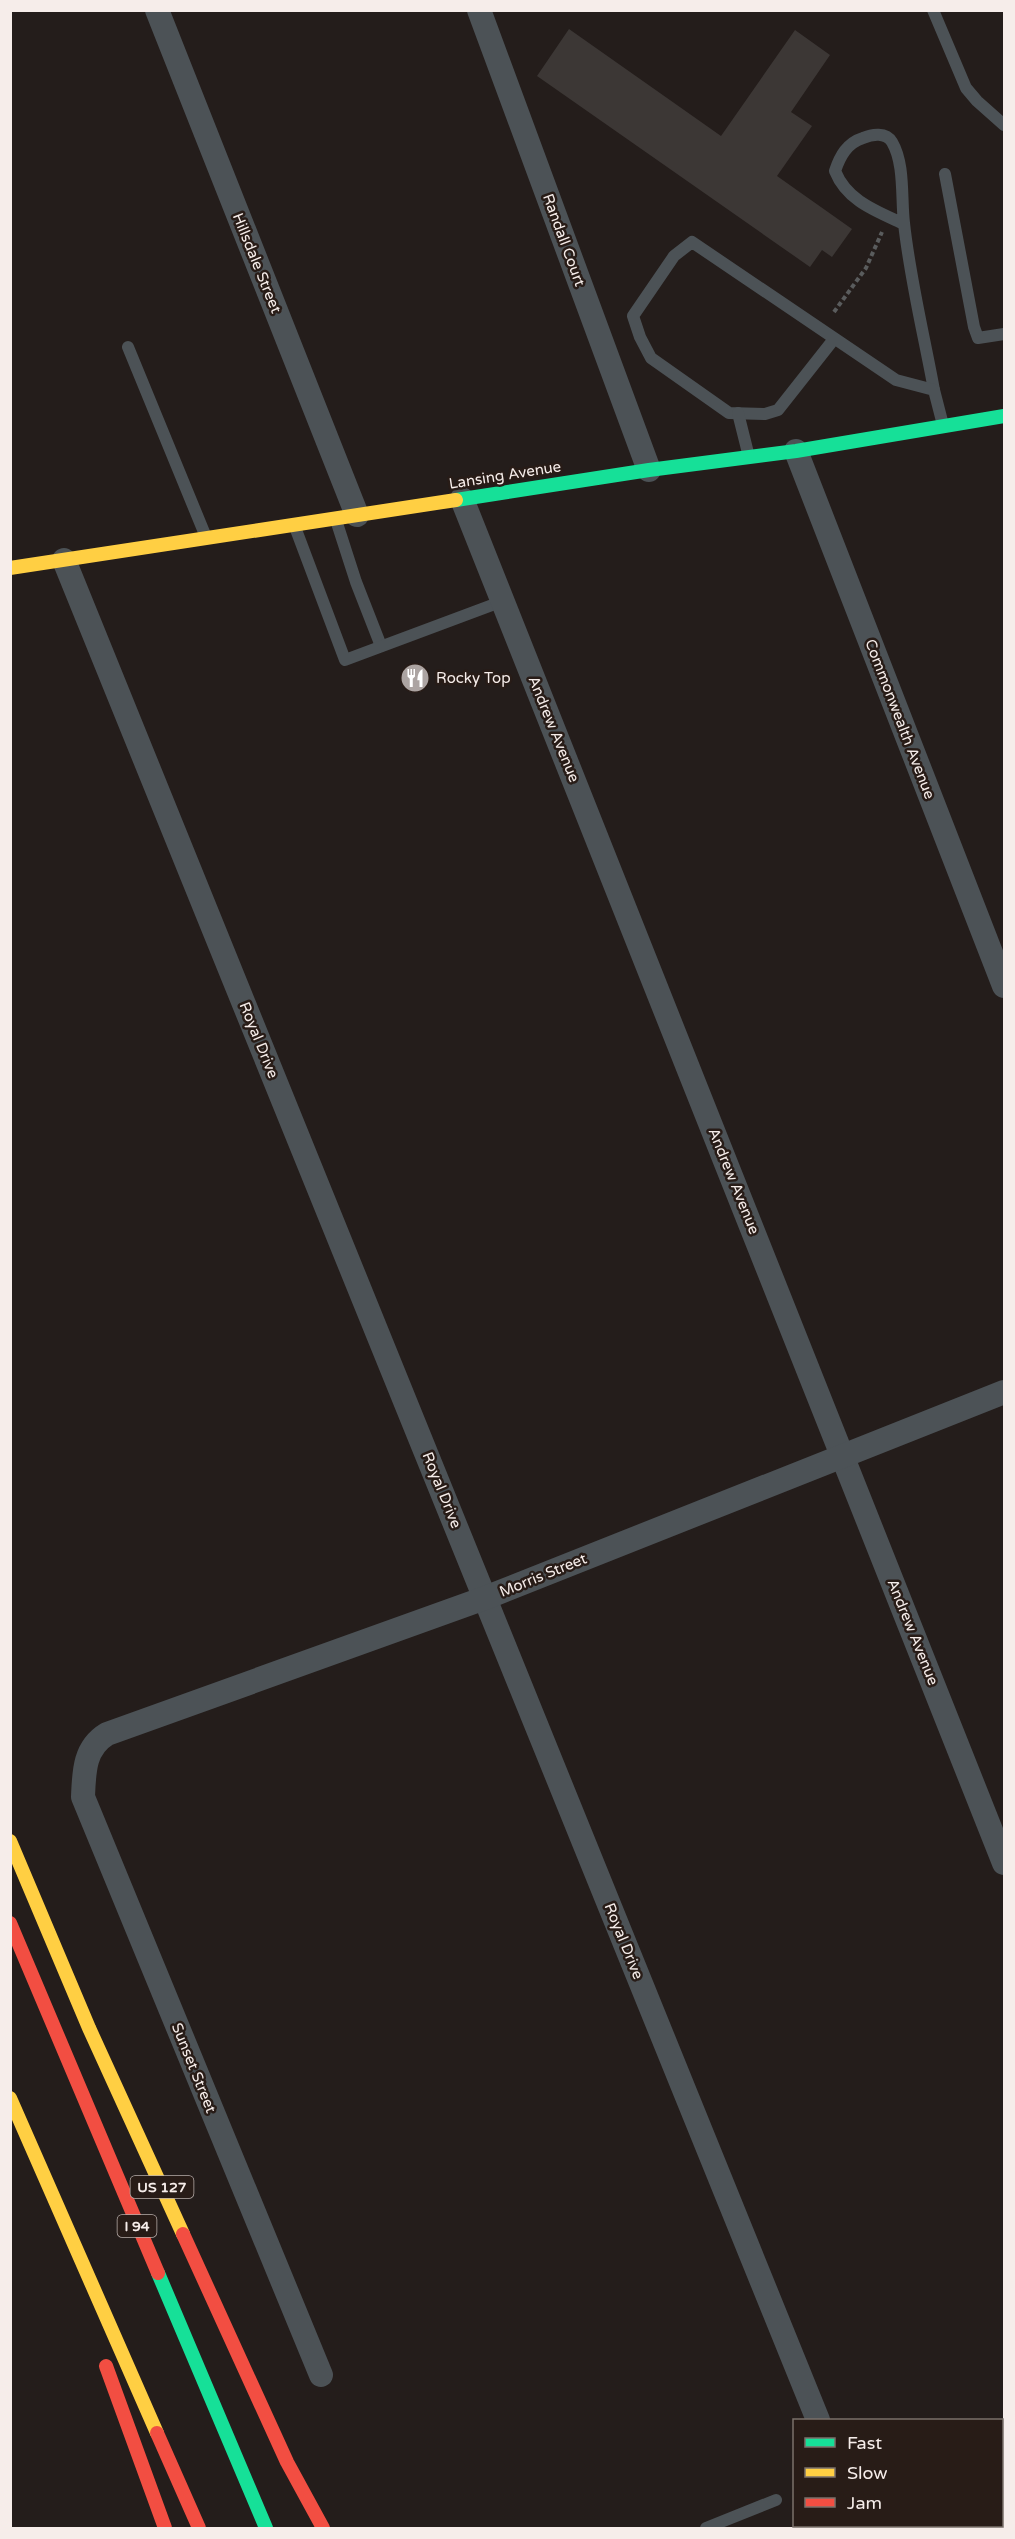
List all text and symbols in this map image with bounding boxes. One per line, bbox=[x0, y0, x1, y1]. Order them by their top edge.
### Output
street label: Randall Court bbox=[539, 191, 589, 289]
street label: Hillsdale Street bbox=[229, 210, 285, 316]
street label: Lansing Avenue bbox=[448, 457, 562, 493]
street label: Commonwealth Avenue bbox=[861, 636, 939, 802]
restaurant icon: Rocky Top bbox=[399, 662, 431, 694]
place label: Rocky Top bbox=[436, 669, 511, 687]
street label: Andrew Avenue bbox=[524, 673, 584, 785]
street label: Royal Drive bbox=[236, 999, 282, 1081]
street label: Andrew Avenue bbox=[704, 1125, 764, 1237]
street label: Royal Drive bbox=[419, 1449, 465, 1531]
street label: Morris Street bbox=[497, 1549, 590, 1601]
street label: Andrew Avenue bbox=[883, 1576, 943, 1688]
street label: Royal Drive bbox=[601, 1900, 647, 1982]
street label: Sunset Street bbox=[168, 2020, 220, 2116]
road number: US 127 bbox=[130, 2176, 194, 2198]
road number: I 94 bbox=[118, 2215, 156, 2237]
legend bbox=[793, 2419, 1003, 2527]
text: Fast bbox=[847, 2432, 882, 2454]
text: Slow bbox=[847, 2462, 888, 2484]
text: Jam bbox=[847, 2492, 882, 2514]

